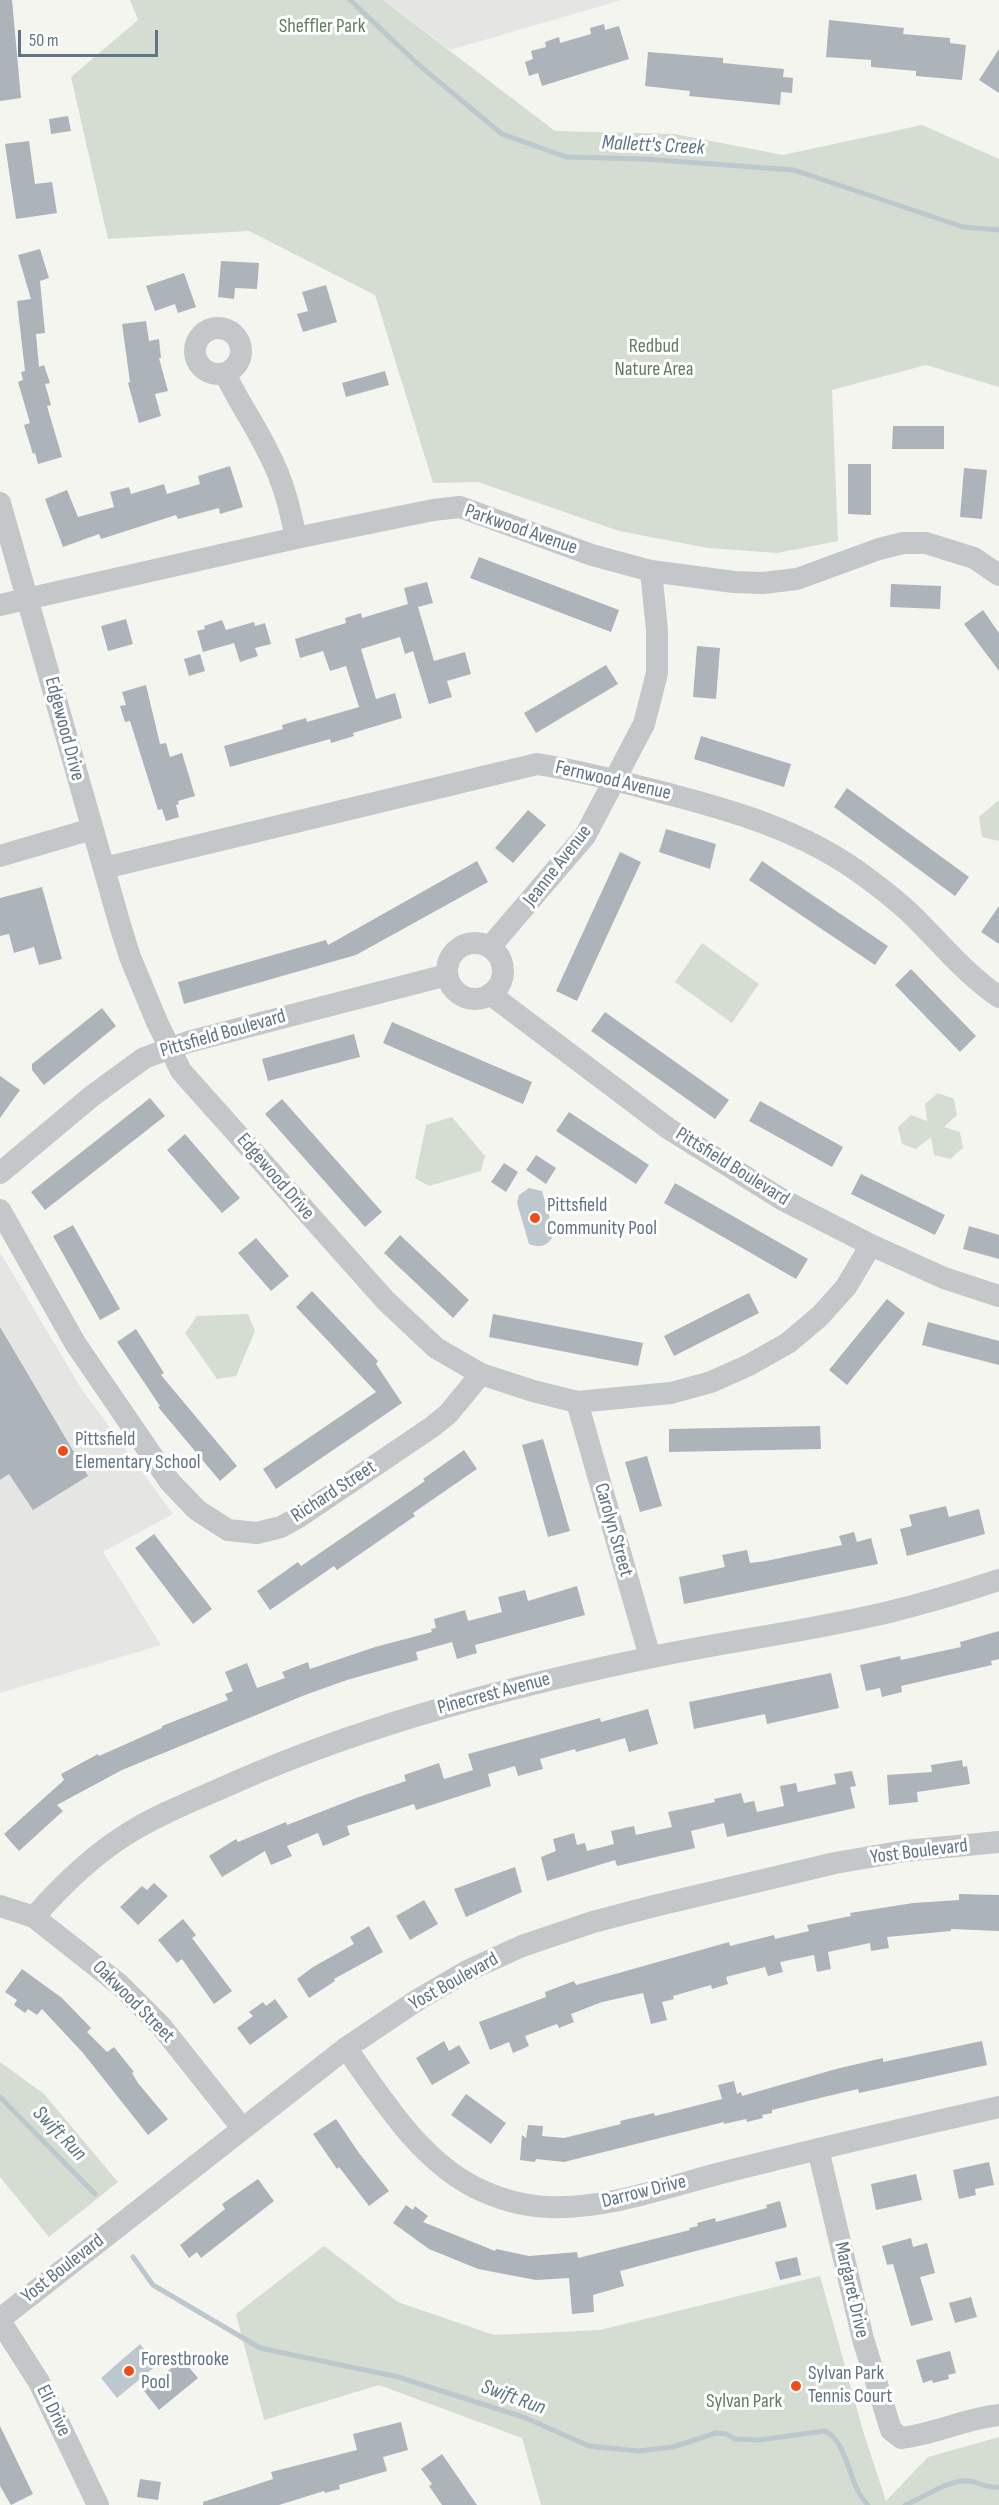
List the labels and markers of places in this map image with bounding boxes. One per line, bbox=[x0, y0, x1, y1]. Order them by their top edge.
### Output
place label: Pittsfield Community Pool bbox=[547, 1194, 657, 1241]
marker: Pittsfield Community Pool bbox=[528, 1211, 542, 1225]
place label: Pittsfield Elementary School bbox=[75, 1428, 201, 1475]
marker: Pittsfield Elementary School bbox=[56, 1444, 70, 1458]
place label: Forestbrooke Pool bbox=[141, 2348, 229, 2395]
place label: Sylvan Park Tennis Court bbox=[808, 2362, 892, 2409]
marker: Forestbrooke Pool bbox=[122, 2364, 136, 2378]
marker: Sylvan Park Tennis Court bbox=[789, 2379, 803, 2393]

